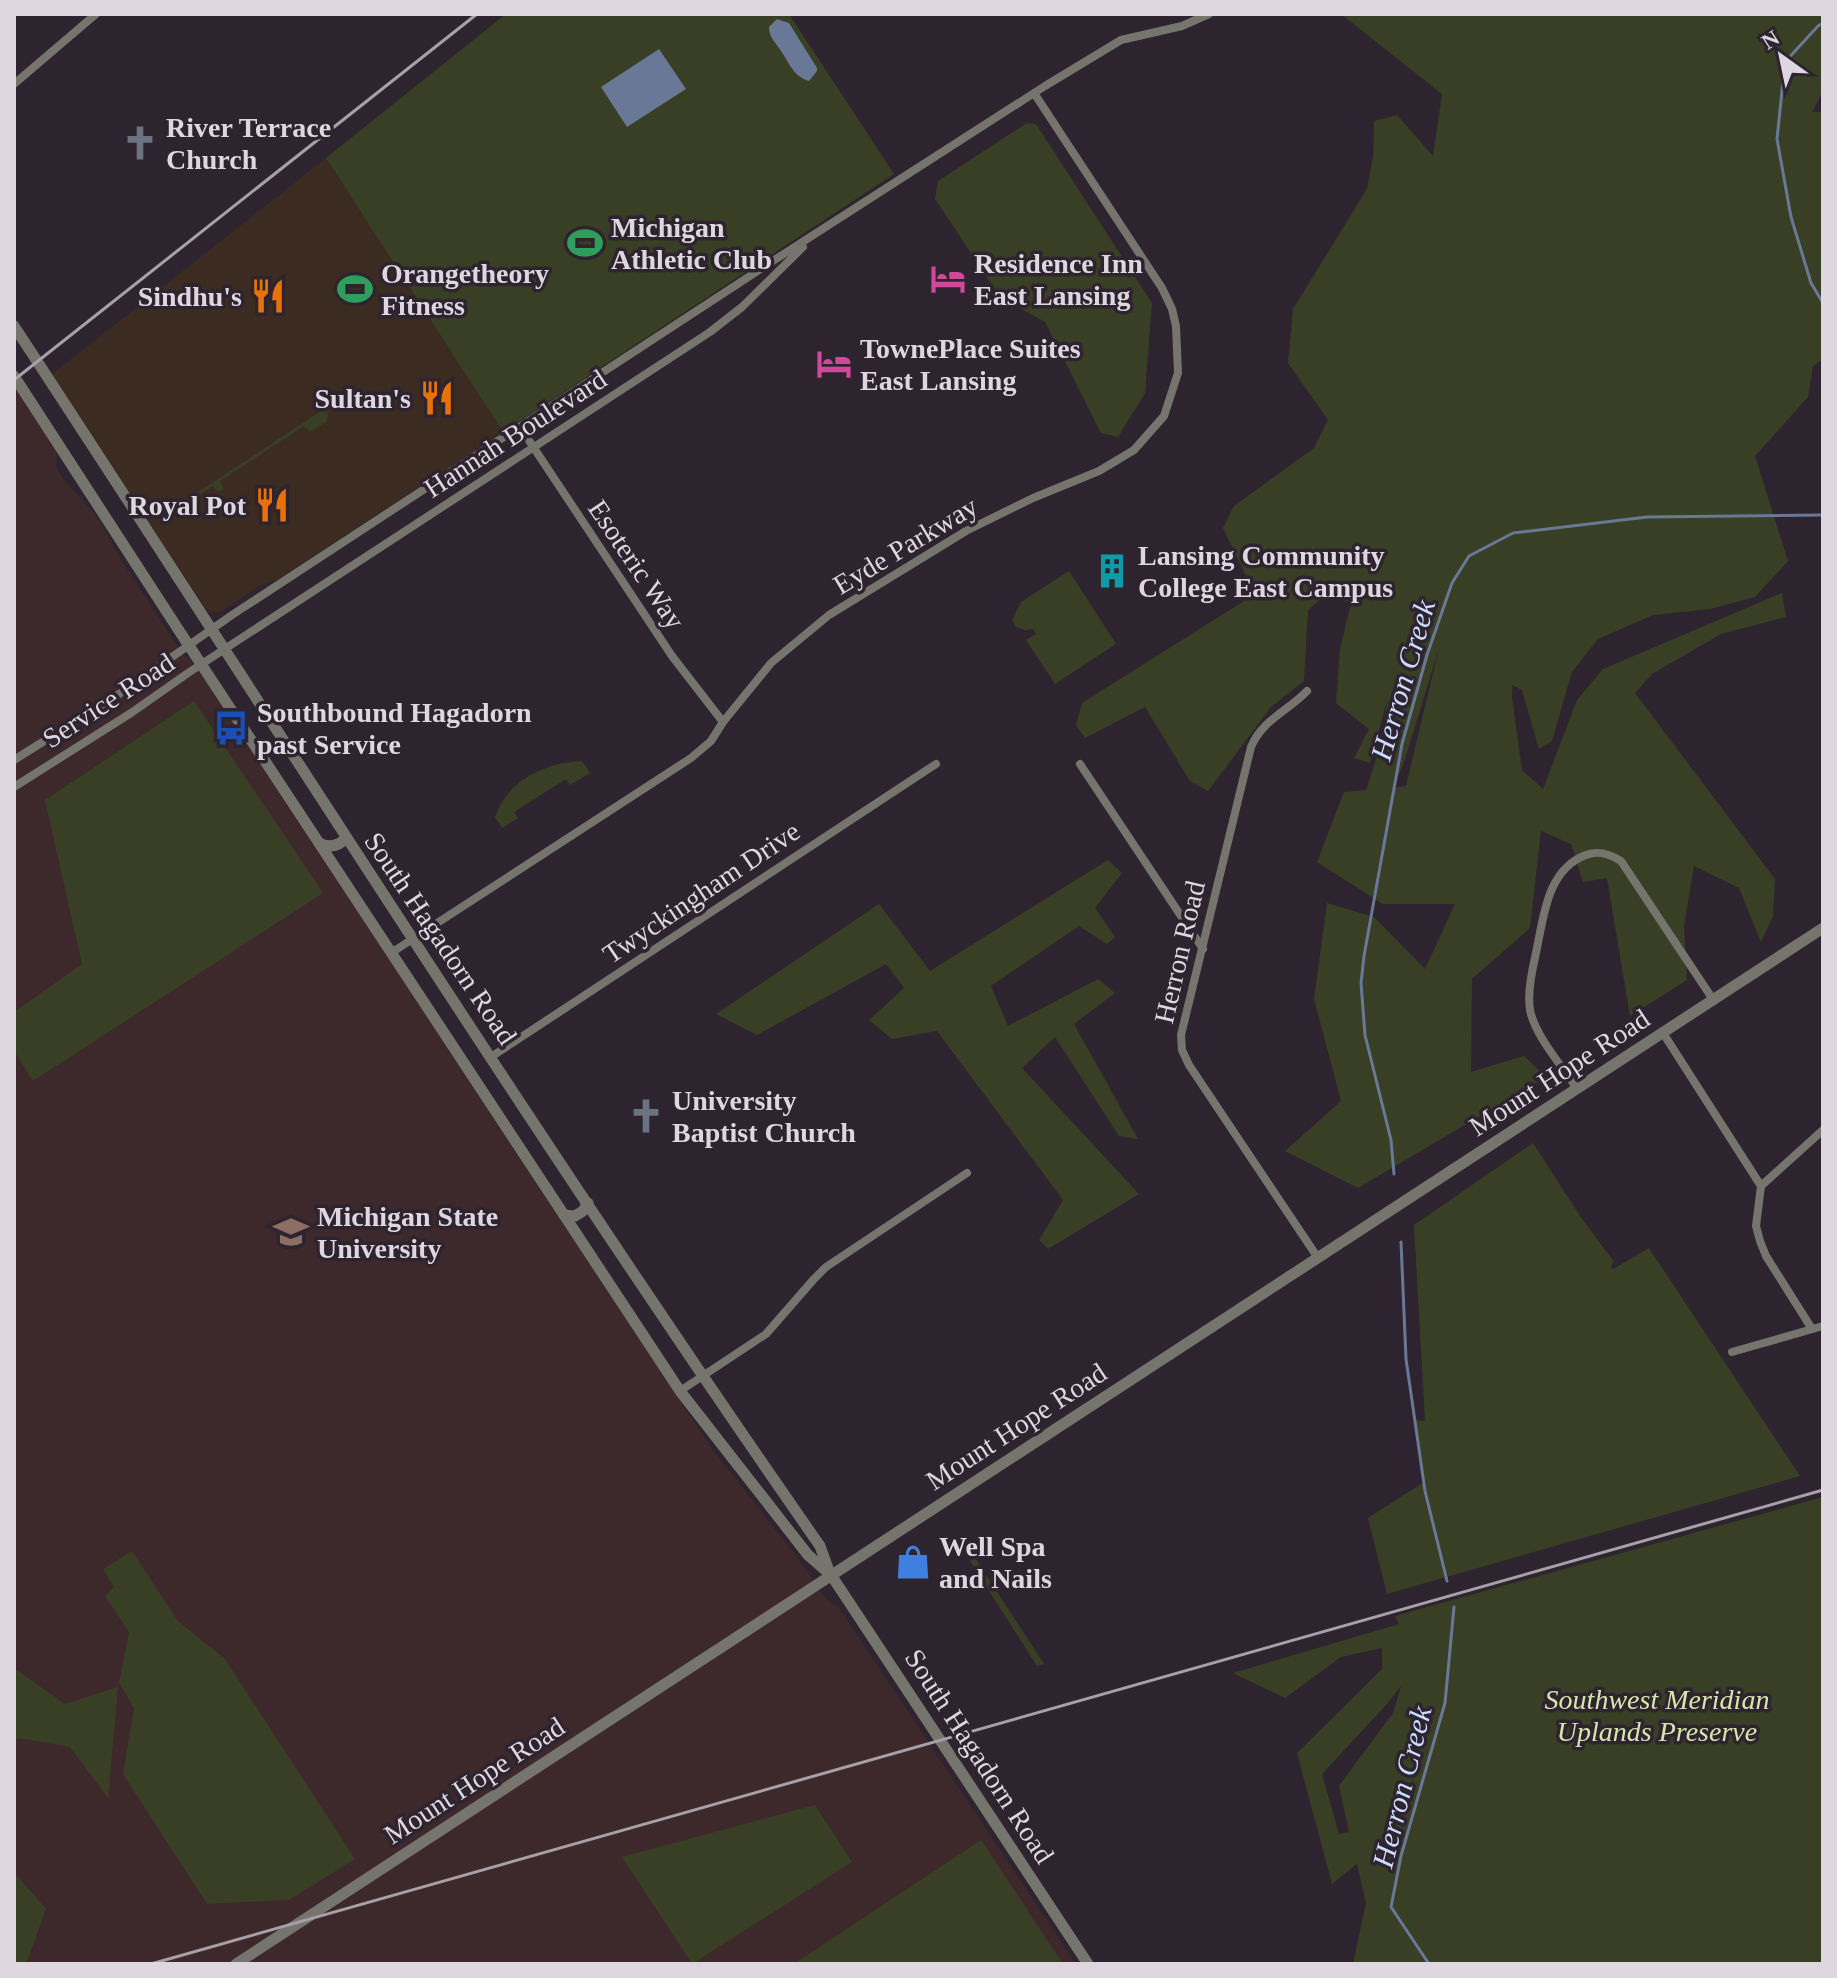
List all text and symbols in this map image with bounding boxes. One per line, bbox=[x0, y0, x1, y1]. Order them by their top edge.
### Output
north arrow bbox=[1741, 16, 1821, 96]
text: N bbox=[1757, 25, 1784, 54]
place label: River Terrace Church bbox=[166, 112, 331, 175]
church icon: River Terrace Church bbox=[121, 124, 159, 162]
place label: Michigan Athletic Club bbox=[611, 212, 772, 275]
sports icon: Michigan Athletic Club bbox=[566, 224, 604, 262]
place label: Residence Inn East Lansing bbox=[974, 248, 1143, 311]
place label: Orangetheory Fitness bbox=[381, 258, 549, 321]
hotel icon: Residence Inn East Lansing bbox=[929, 260, 967, 298]
sports icon: Orangetheory Fitness bbox=[336, 270, 374, 308]
restaurant icon: Sindhu's bbox=[249, 277, 287, 315]
place label: Sindhu's bbox=[138, 281, 242, 312]
place label: TownePlace Suites East Lansing bbox=[860, 333, 1081, 396]
hotel icon: TownePlace Suites East Lansing bbox=[815, 345, 853, 383]
street label: Hannah Boulevard bbox=[418, 363, 612, 504]
restaurant icon: Sultan's bbox=[418, 379, 456, 417]
place label: Sultan's bbox=[315, 383, 411, 414]
restaurant icon: Royal Pot bbox=[253, 486, 291, 524]
place label: Royal Pot bbox=[129, 490, 247, 521]
street label: Eyde Parkway bbox=[828, 490, 983, 601]
street label: Esoteric Way bbox=[582, 494, 691, 635]
place label: Lansing Community College East Campus bbox=[1138, 540, 1393, 603]
building icon: Lansing Community College East Campus bbox=[1093, 552, 1131, 590]
water label: Herron Creek bbox=[1364, 595, 1441, 765]
street label: Service Road bbox=[37, 647, 180, 754]
place label: Southbound Hagadorn past Service bbox=[257, 697, 532, 760]
bus stop icon: Southbound Hagadorn past Service bbox=[212, 709, 250, 747]
street label: Twyckingham Drive bbox=[597, 815, 806, 970]
street label: South Hagadorn Road bbox=[358, 826, 523, 1050]
street label: Herron Road bbox=[1148, 878, 1211, 1026]
street label: Mount Hope Road bbox=[1463, 1003, 1655, 1142]
place label: University Baptist Church bbox=[672, 1085, 856, 1148]
church icon: University Baptist Church bbox=[627, 1097, 665, 1135]
place label: Michigan State University bbox=[317, 1201, 498, 1264]
school or university icon: Michigan State University bbox=[272, 1213, 310, 1251]
street label: Mount Hope Road bbox=[920, 1357, 1112, 1496]
place label: Well Spa and Nails bbox=[939, 1531, 1052, 1594]
shop icon: Well Spa and Nails bbox=[894, 1543, 932, 1581]
street label: South Hagadorn Road bbox=[899, 1643, 1060, 1869]
park label: Southwest Meridian Uplands Preserve bbox=[1545, 1684, 1769, 1747]
water label: Herron Creek bbox=[1365, 1702, 1438, 1872]
street label: Mount Hope Road bbox=[378, 1711, 570, 1850]

